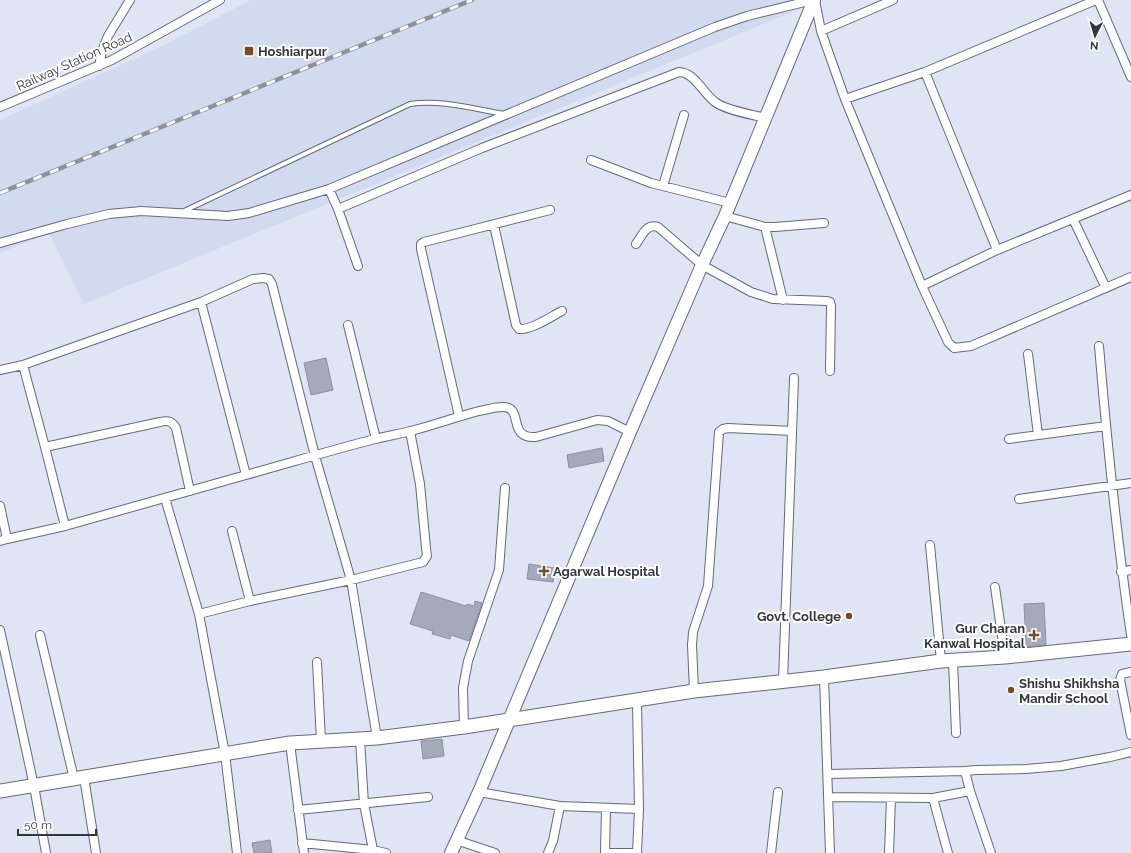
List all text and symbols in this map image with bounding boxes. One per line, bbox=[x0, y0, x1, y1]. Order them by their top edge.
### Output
north arrow bbox=[1075, 16, 1115, 56]
street label: Railway Station Road bbox=[14, 29, 134, 94]
text: N bbox=[1089, 39, 1099, 52]
place label: Hoshiarpur bbox=[258, 44, 327, 59]
marker: Hoshiarpur bbox=[243, 45, 255, 57]
place label: Agarwal Hospital bbox=[553, 564, 660, 579]
marker: Agarwal Hospital bbox=[538, 565, 550, 577]
place label: Govt. College bbox=[757, 609, 841, 624]
marker: Govt. College bbox=[844, 611, 854, 621]
place label: Gur Charan Kanwal Hospital bbox=[924, 621, 1026, 651]
marker: Gur Charan Kanwal Hospital bbox=[1028, 629, 1040, 641]
place label: Shishu Shikhsha Mandir School bbox=[1019, 676, 1120, 706]
marker: Shishu Shikhsha Mandir School bbox=[1006, 685, 1016, 695]
scale bar bbox=[18, 811, 96, 837]
text: 50 m bbox=[24, 818, 52, 832]

